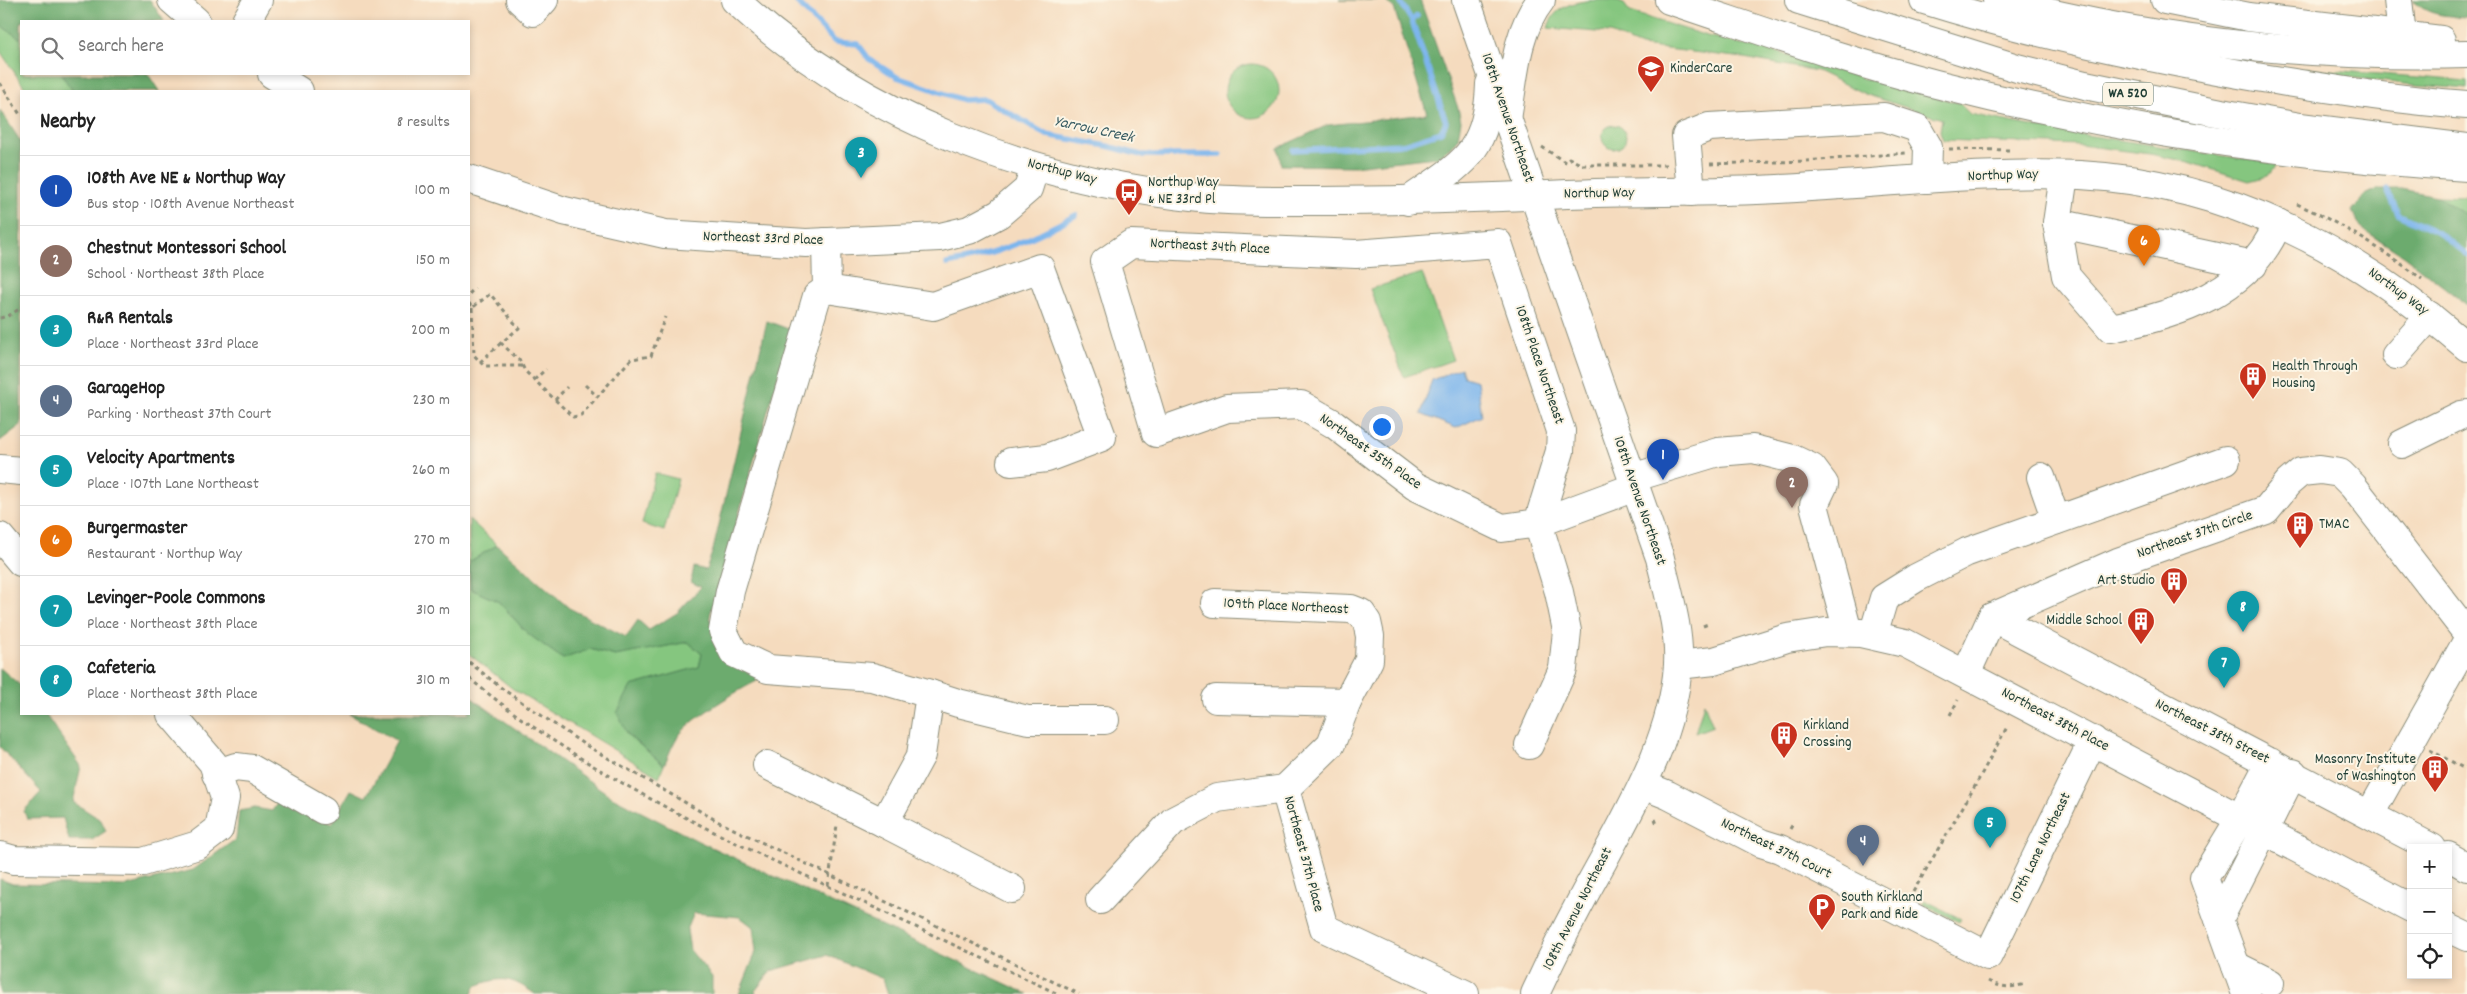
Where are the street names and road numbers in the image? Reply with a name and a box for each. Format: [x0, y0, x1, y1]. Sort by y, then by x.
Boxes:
street label: 108th Avenue Northeast [1475, 50, 1540, 186]
road number: WA 520 [2103, 82, 2153, 106]
street label: Northup Way [1025, 153, 1100, 191]
street label: Northup Way [1967, 164, 2040, 188]
street label: Northup Way [1564, 182, 1635, 206]
street label: Northeast 33rd Place [702, 226, 824, 252]
street label: Northeast 34th Place [1150, 233, 1271, 261]
street label: Northup Way [2363, 262, 2434, 322]
street label: 108th Place Northeast [1508, 303, 1570, 428]
street label: Northeast 35th Place [1314, 408, 1426, 496]
street label: 108th Avenue Northeast [1608, 434, 1670, 568]
street label: Northeast 37th Circle [2134, 505, 2256, 565]
street label: 109th Place Northeast [1223, 593, 1350, 621]
street label: Northeast 38th Place [1997, 682, 2113, 758]
street label: Northeast 38th Street [2151, 694, 2274, 771]
street label: 107th Lane Northeast [2005, 789, 2078, 907]
street label: Northeast 37th Place [1277, 794, 1329, 915]
street label: Northeast 37th Court [1717, 813, 1836, 886]
street label: 108th Avenue Northeast [1537, 843, 1619, 974]

